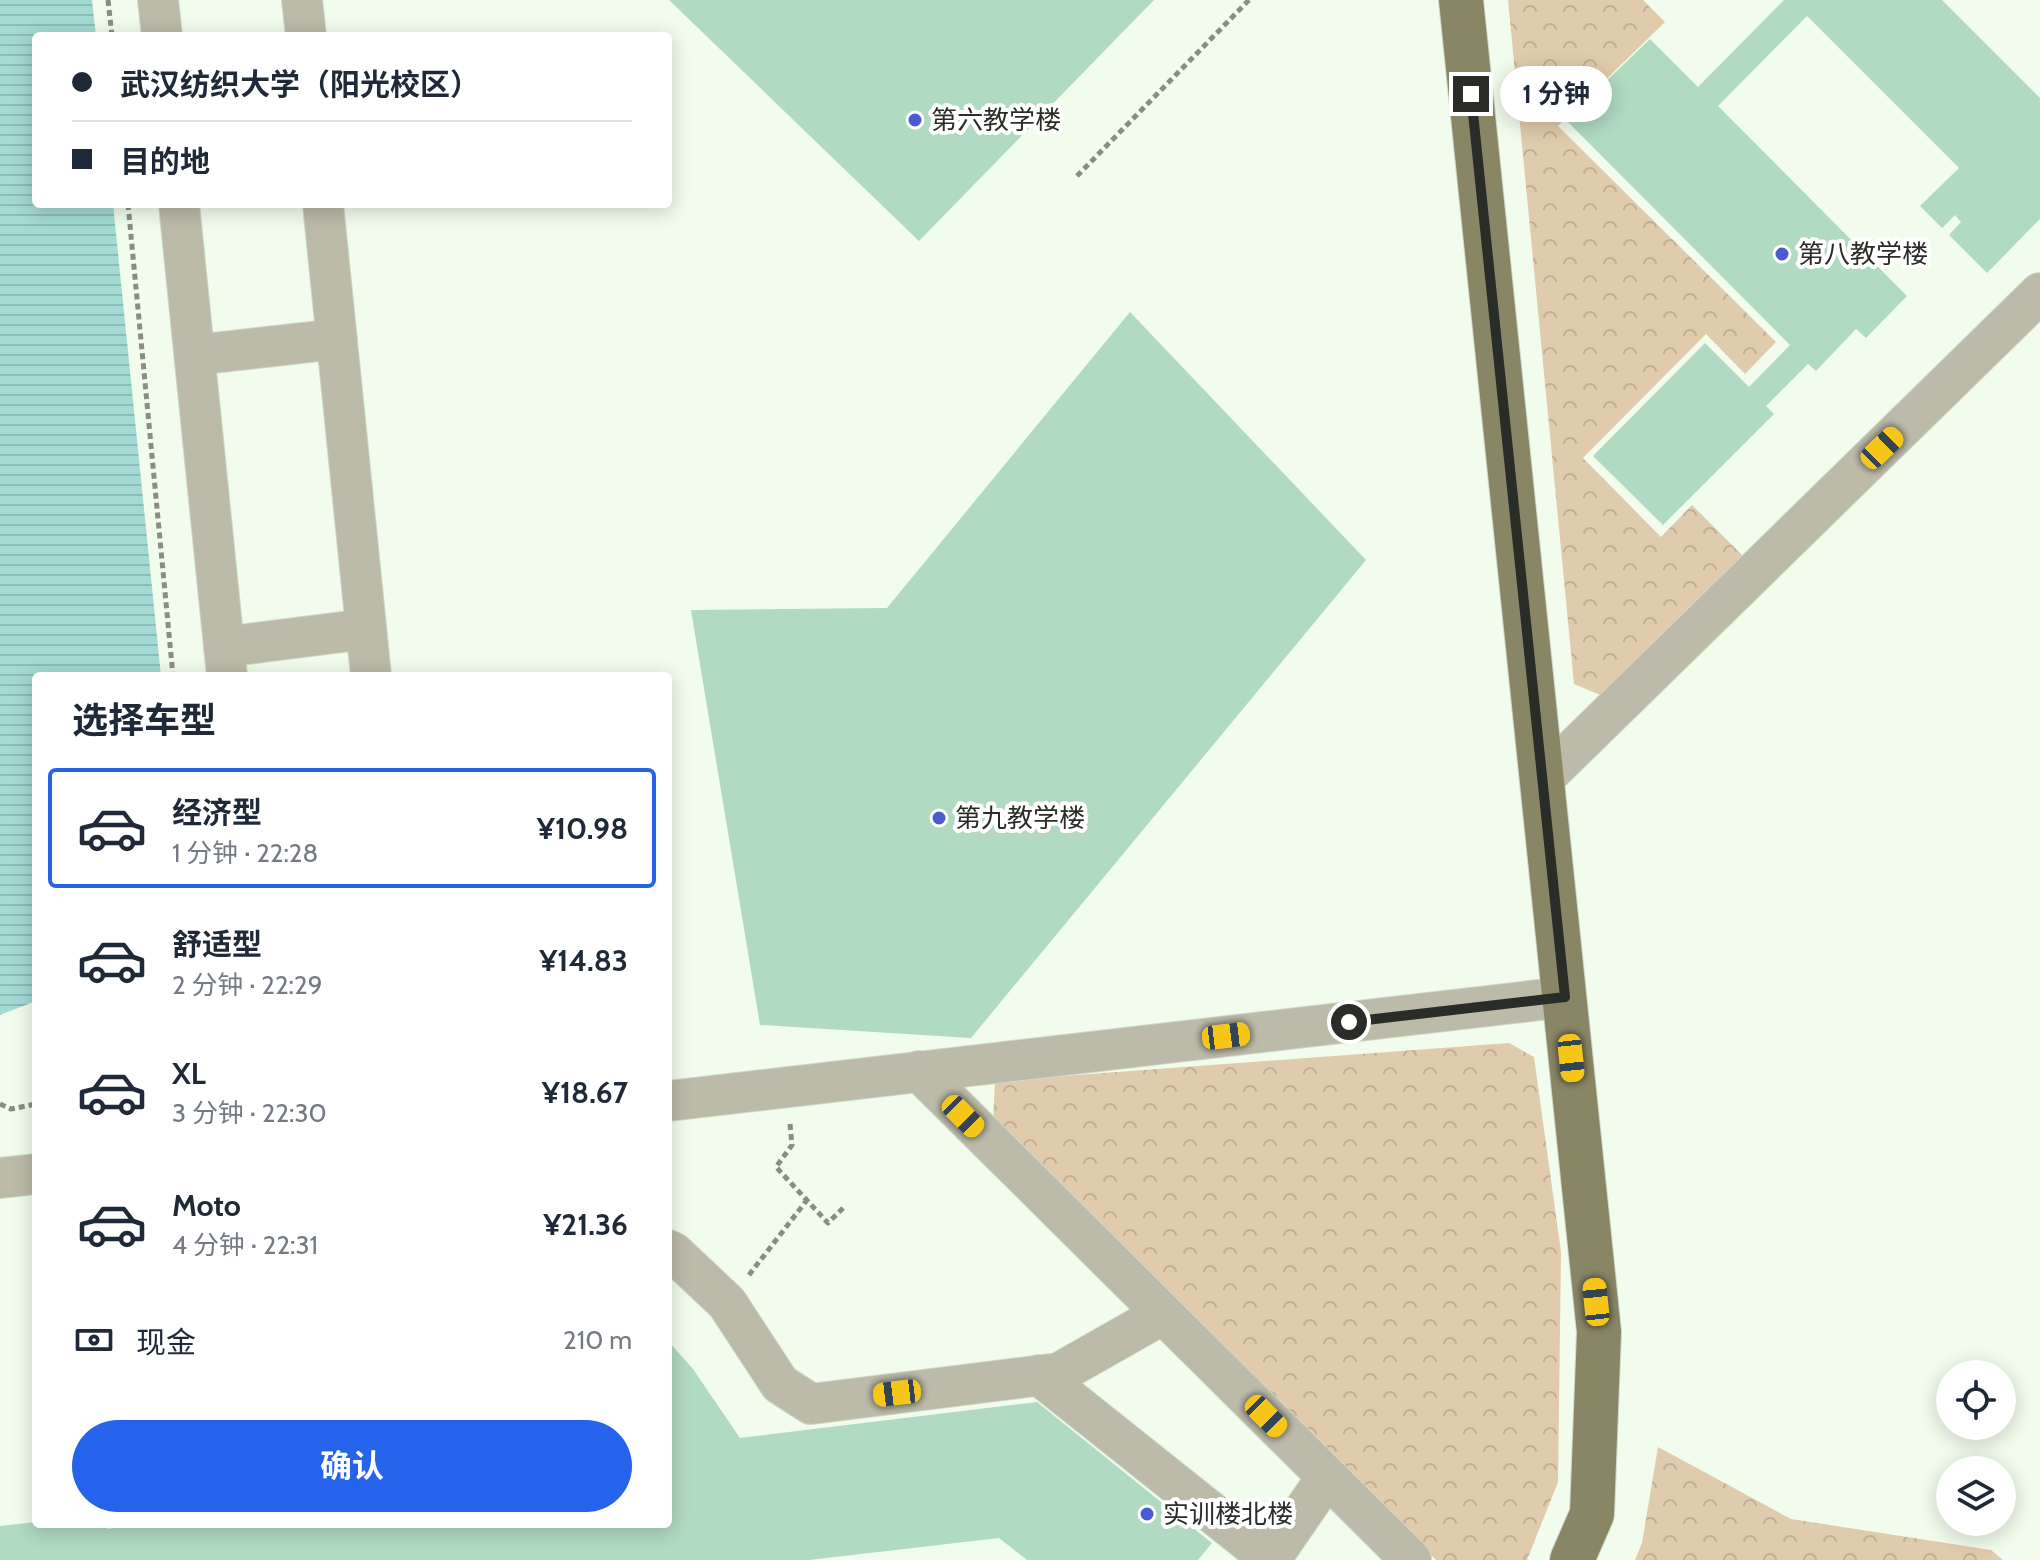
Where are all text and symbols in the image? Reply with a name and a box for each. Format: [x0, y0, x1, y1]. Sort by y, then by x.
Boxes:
text: 武汉纺织大学（阳光校区） [120, 66, 480, 103]
callout: 1 分钟 [1499, 66, 1611, 122]
route end [1453, 76, 1489, 112]
text: 1 分钟 [1522, 78, 1590, 110]
place label: 第六教学楼 [931, 104, 1061, 136]
marker: 第六教学楼 [906, 111, 924, 129]
text: 目的地 [120, 143, 210, 180]
place label: 第八教学楼 [1798, 238, 1928, 270]
marker: 第八教学楼 [1773, 245, 1791, 263]
car [1856, 423, 1908, 473]
text: 选择车型 [72, 698, 216, 742]
icon: car [76, 792, 148, 864]
text: 经济型 [172, 794, 262, 831]
place label: 第九教学楼 [955, 802, 1085, 834]
marker: 第九教学楼 [930, 809, 948, 827]
text: ¥10.98 [537, 810, 628, 847]
text: 1 分钟 · 22:28 [172, 837, 318, 869]
icon: car [76, 924, 148, 996]
text: 舒适型 [172, 926, 262, 963]
text: ¥14.83 [539, 942, 628, 979]
text: 2 分钟 · 22:29 [172, 969, 322, 1001]
route start [1331, 1004, 1367, 1040]
car [1201, 1021, 1251, 1051]
car [1557, 1033, 1585, 1083]
text: XL [172, 1055, 206, 1092]
icon: car [76, 1056, 148, 1128]
text: ¥18.67 [542, 1074, 628, 1111]
car [938, 1091, 988, 1141]
text: 3 分钟 · 22:30 [172, 1097, 327, 1129]
text: Moto [172, 1187, 241, 1224]
icon: car [76, 1188, 148, 1260]
text: ¥21.36 [543, 1206, 628, 1243]
text: 4 分钟 · 22:31 [172, 1229, 318, 1261]
car [1582, 1277, 1610, 1327]
icon: cash [72, 1318, 116, 1362]
text: 现金 [136, 1324, 196, 1361]
text: 210 m [563, 1324, 632, 1356]
map controls [1936, 1360, 2016, 1536]
button: locate [1936, 1360, 2016, 1440]
car [872, 1378, 922, 1408]
car [1241, 1391, 1291, 1441]
button: 确认 [72, 1420, 632, 1512]
button: layers [1936, 1456, 2016, 1536]
place label: 实训楼北楼 [1163, 1498, 1293, 1530]
marker: 实训楼北楼 [1138, 1505, 1156, 1523]

